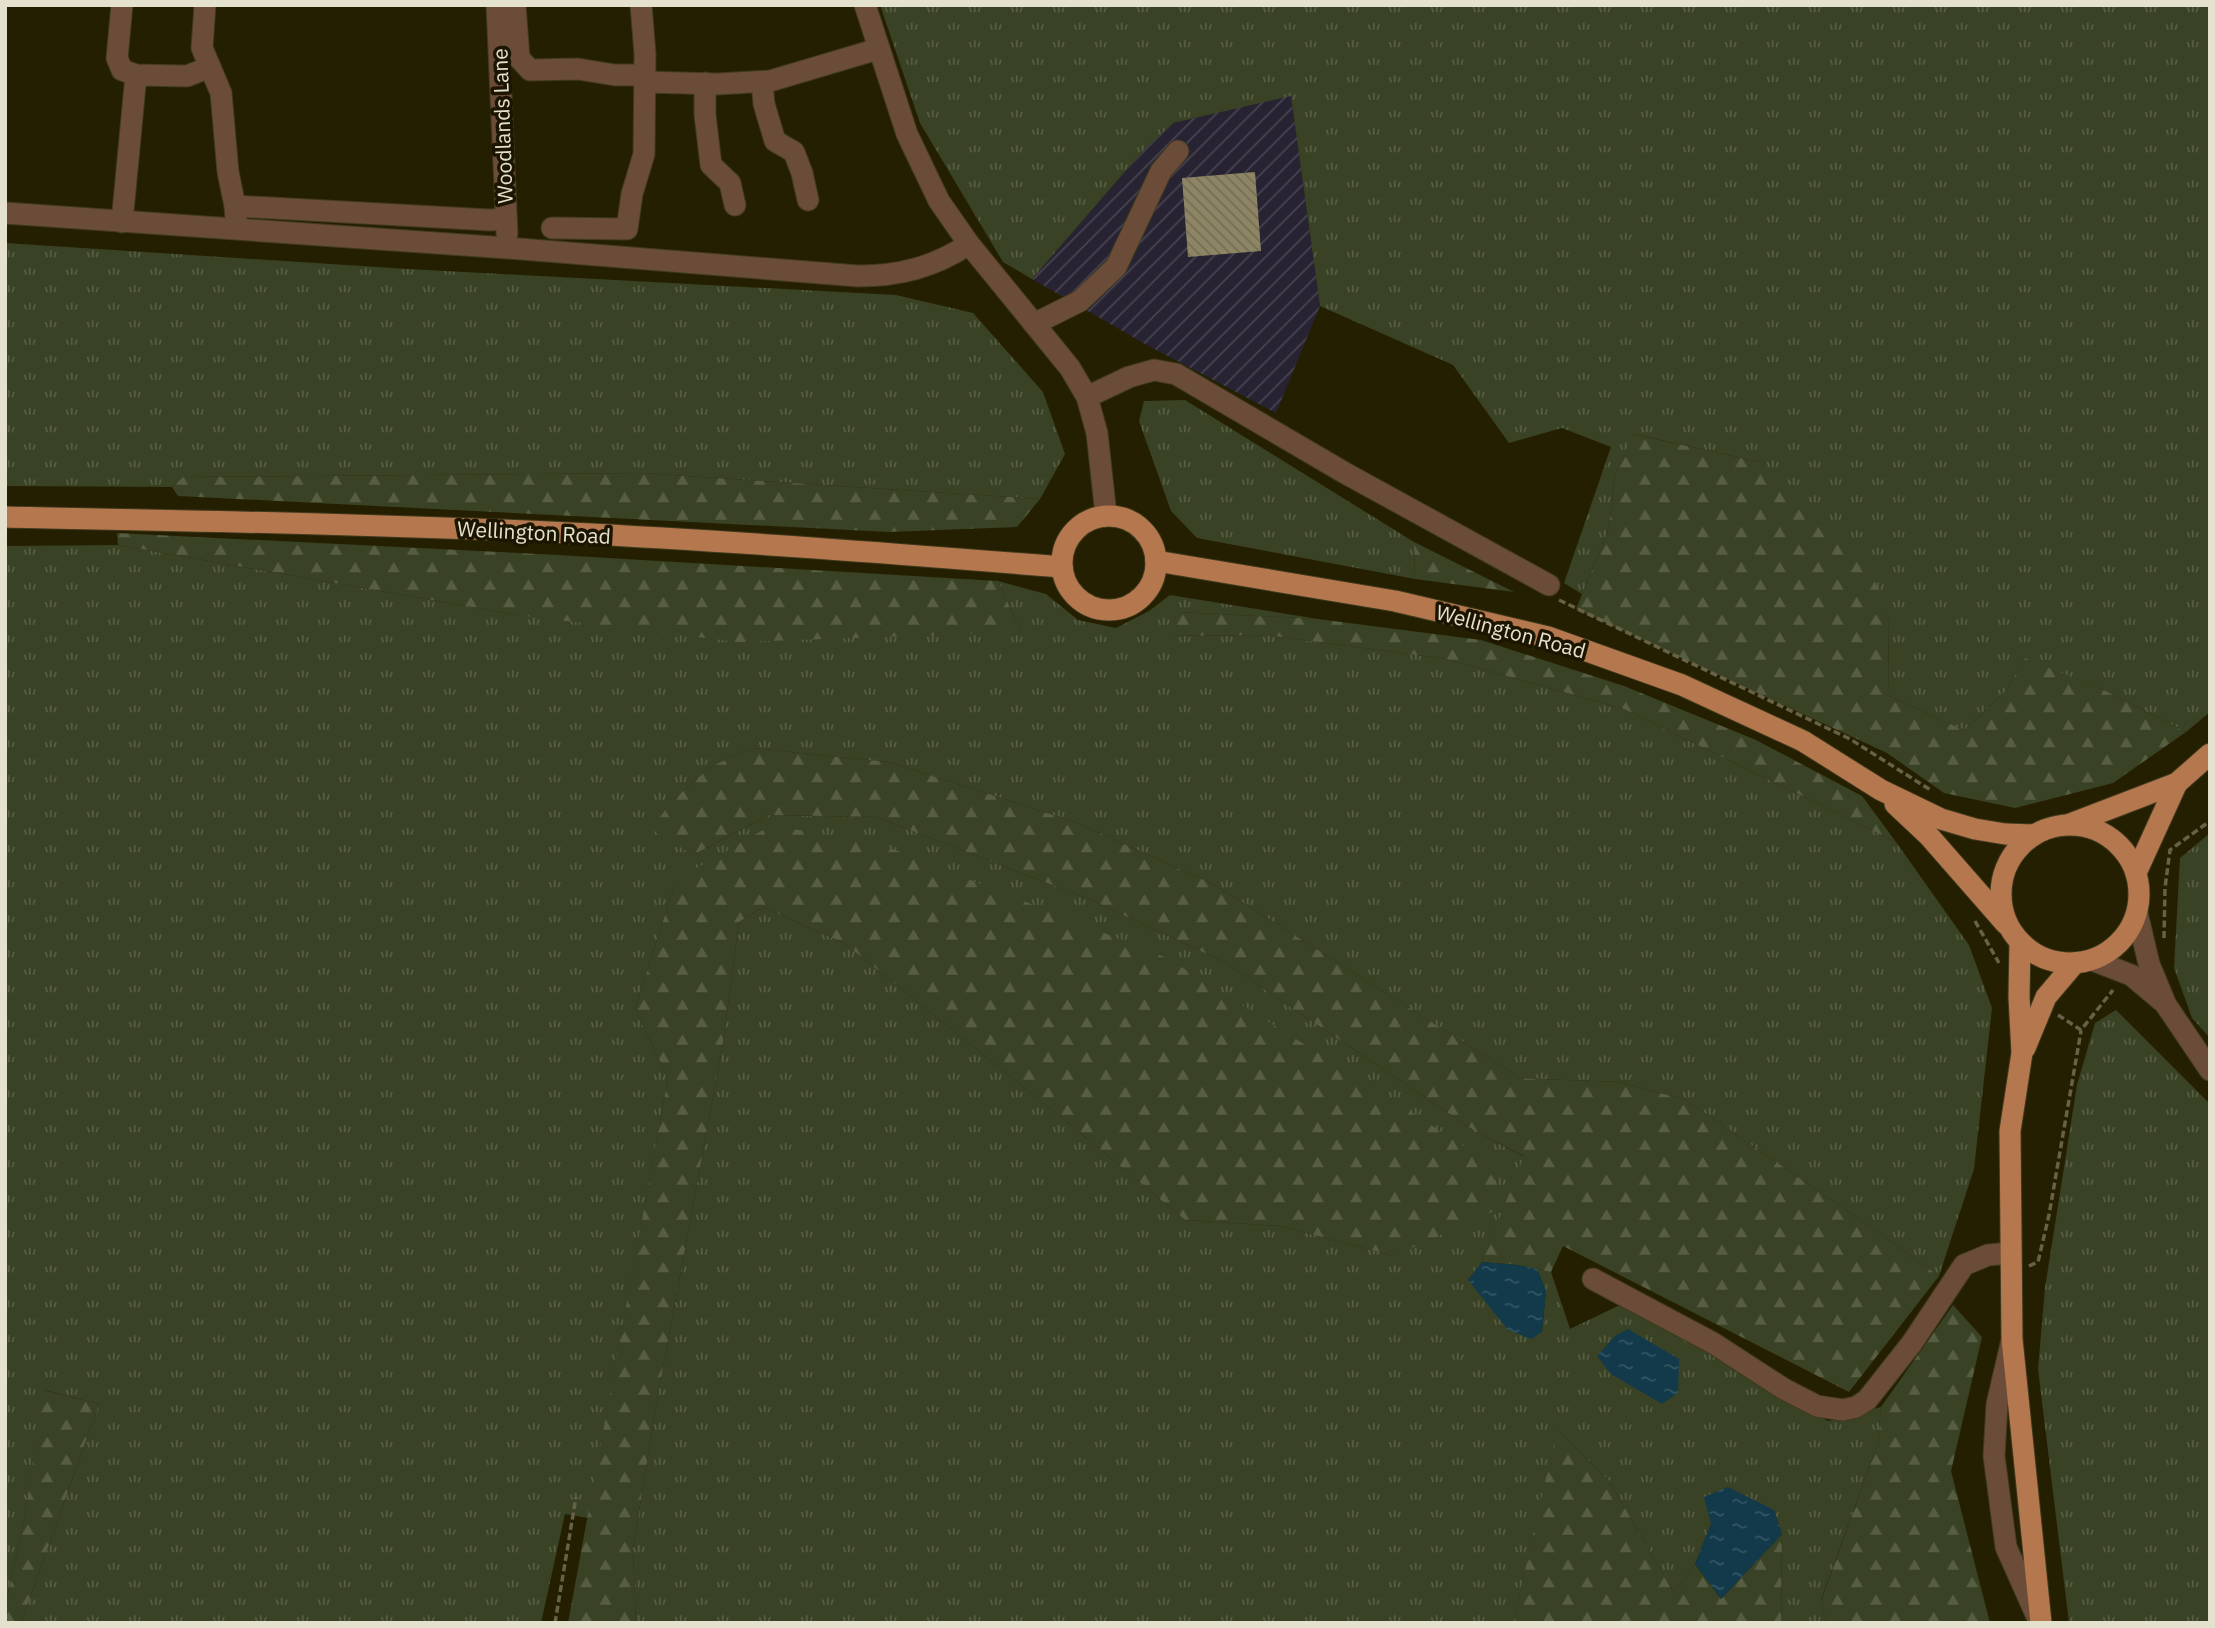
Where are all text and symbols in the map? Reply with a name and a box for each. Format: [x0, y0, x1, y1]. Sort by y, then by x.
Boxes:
street label: Woodlands Lane [485, 48, 519, 204]
street label: Wellington Road [457, 514, 611, 550]
street label: Wellington Road [1433, 598, 1589, 664]

